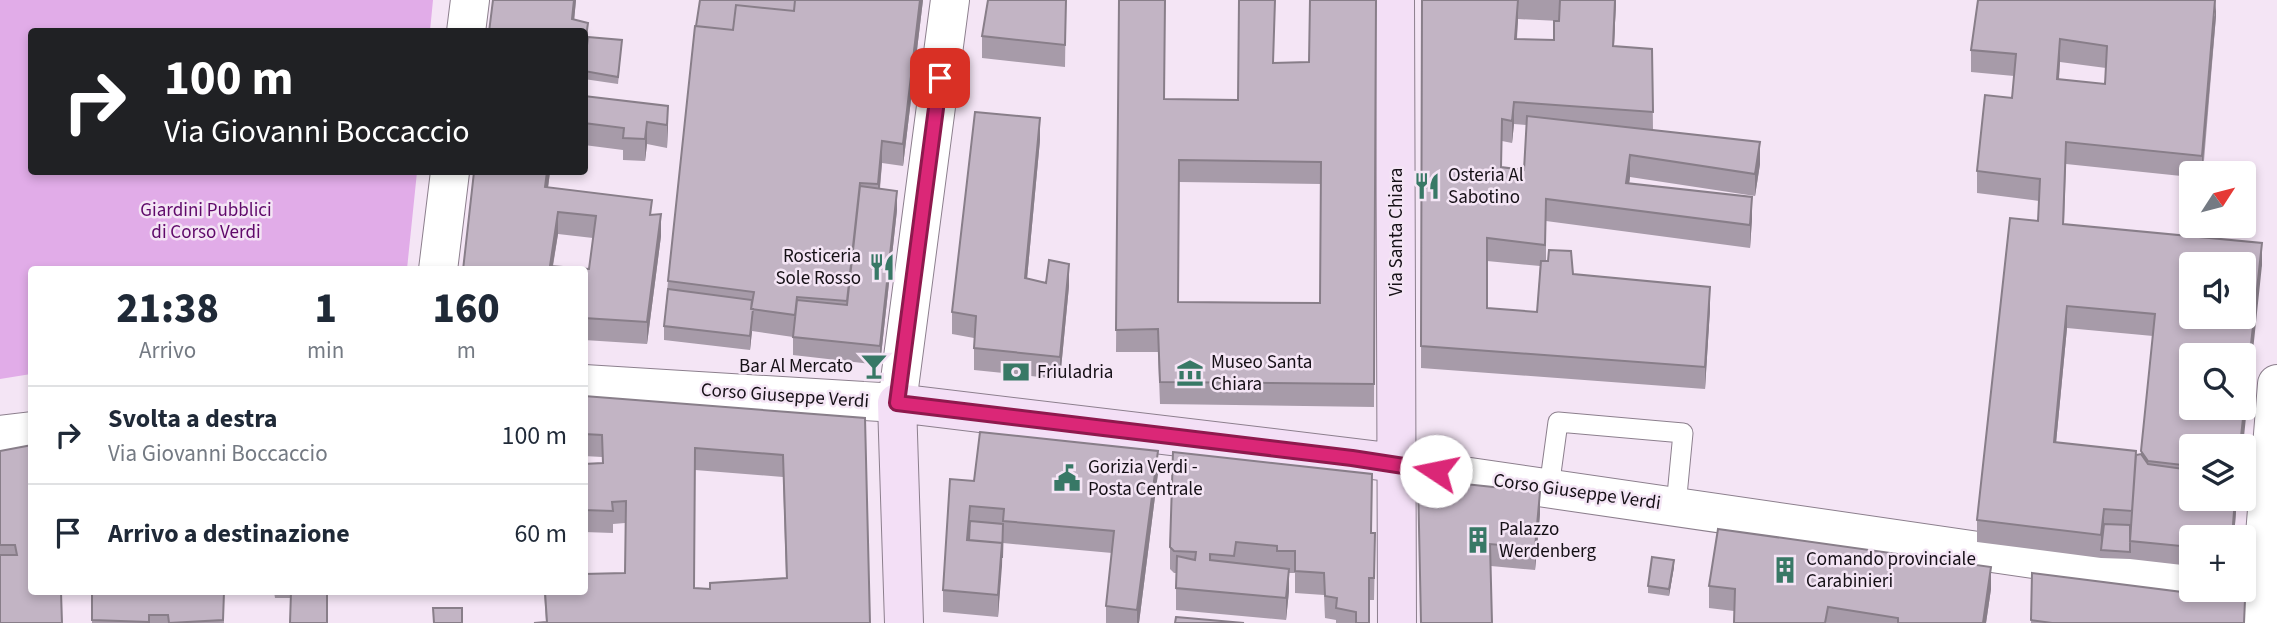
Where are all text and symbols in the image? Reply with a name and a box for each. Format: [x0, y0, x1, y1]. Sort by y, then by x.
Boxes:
text: 100 m [164, 44, 293, 114]
pin [910, 48, 970, 108]
icon: right [49, 56, 140, 147]
icon: arrive [921, 59, 959, 97]
text: Via Giovanni Boccaccio [164, 109, 470, 155]
north arrow [2179, 161, 2256, 238]
map controls [2179, 161, 2256, 602]
place label: Osteria Al Sabotino [1448, 162, 1524, 211]
street label: Via Santa Chiara [1383, 168, 1410, 296]
restaurant icon: Osteria Al Sabotino [1412, 171, 1442, 201]
park label: Giardini Pubblici di Corso Verdi [140, 197, 272, 246]
place label: Rosticeria Sole Rosso [775, 243, 861, 292]
restaurant icon: Rosticeria Sole Rosso [867, 252, 897, 282]
button: sound [2179, 252, 2256, 329]
text: 21:38 [116, 279, 219, 339]
text: 1 [314, 279, 337, 339]
text: 160 [433, 279, 500, 339]
text: Arrivo [139, 334, 196, 367]
text: min [307, 334, 344, 367]
text: m [457, 334, 476, 367]
button: search [2179, 343, 2256, 420]
place label: Museo Santa Chiara [1211, 349, 1312, 398]
bar icon: Bar Al Mercato [859, 351, 889, 381]
place label: Bar Al Mercato [739, 353, 853, 380]
bank icon: Friuladria [1001, 357, 1031, 387]
museum icon: Museo Santa Chiara [1175, 358, 1205, 388]
place label: Friuladria [1037, 359, 1113, 386]
street label: Corso Giuseppe Verdi [700, 377, 870, 415]
text: Svolta a destra [108, 400, 278, 437]
icon: right [49, 416, 87, 454]
text: 100 m [501, 417, 567, 454]
position arrow [1399, 434, 1473, 508]
button: layers [2179, 434, 2256, 511]
text: Via Giovanni Boccaccio [108, 437, 328, 470]
place label: Gorizia Verdi - Posta Centrale [1088, 454, 1203, 503]
public building icon: Gorizia Verdi - Posta Centrale [1052, 463, 1082, 493]
street label: Corso Giuseppe Verdi [1492, 467, 1662, 517]
icon: arrive [49, 514, 87, 552]
text: Arrivo a destinazione [108, 515, 350, 552]
text: 60 m [514, 515, 567, 552]
place label: Palazzo Werdenberg [1499, 516, 1596, 565]
building icon: Palazzo Werdenberg [1463, 525, 1493, 555]
button: + [2179, 525, 2256, 602]
place label: Comando provinciale Carabinieri [1806, 546, 1976, 595]
building icon: Comando provinciale Carabinieri [1770, 555, 1800, 585]

